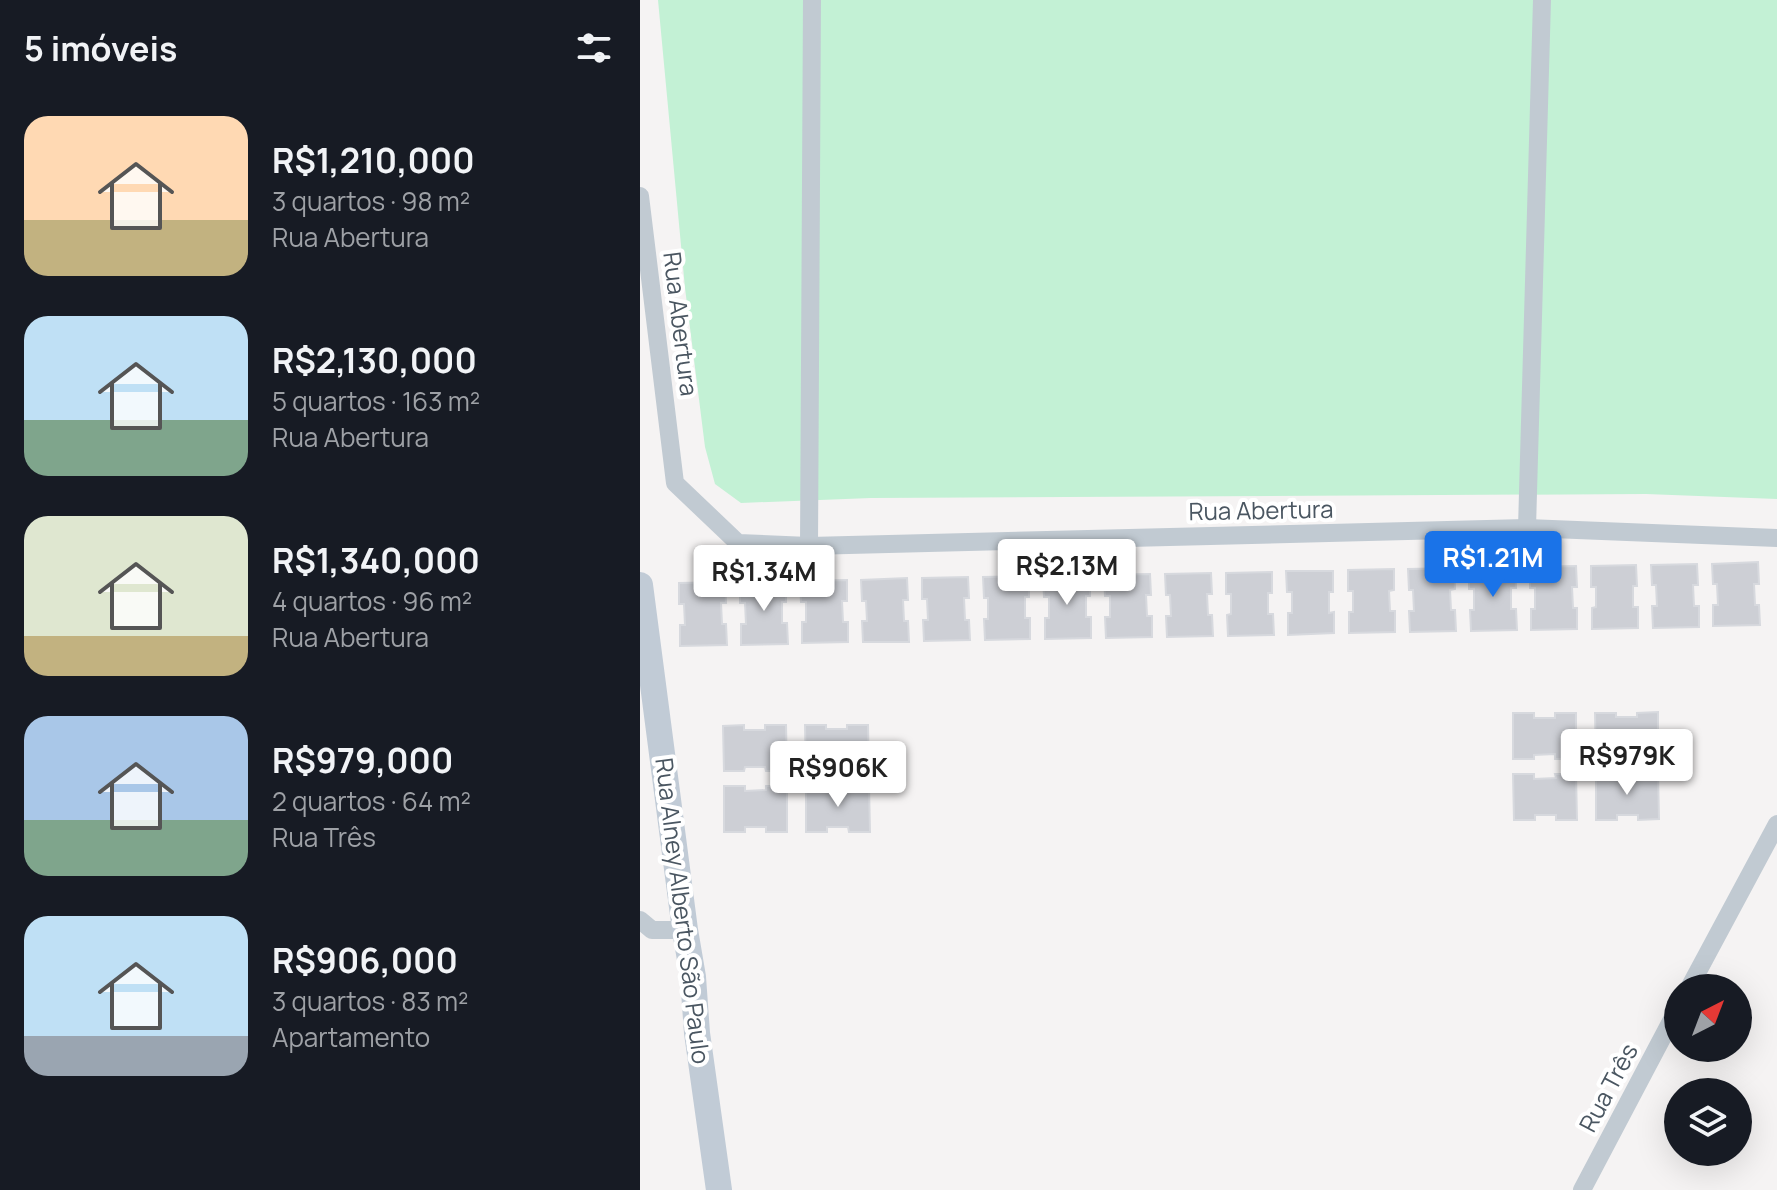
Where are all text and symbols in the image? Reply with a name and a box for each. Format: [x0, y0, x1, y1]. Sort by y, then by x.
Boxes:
text: 5 imóveis [24, 25, 177, 71]
icon: filters [572, 26, 616, 70]
text: R$1,210,000 [272, 137, 475, 183]
icon: home [88, 148, 184, 244]
text: 3 quartos · 98 m² [272, 183, 470, 219]
text: Rua Abertura [272, 219, 429, 255]
street label: Rua Abertura [656, 250, 707, 398]
text: R$2,130,000 [272, 337, 477, 383]
icon: home [88, 348, 184, 444]
text: 5 quartos · 163 m² [272, 383, 480, 419]
text: Rua Abertura [272, 419, 429, 455]
street label: Rua Abertura [1188, 492, 1334, 527]
pin: R$1.21M [1419, 531, 1567, 599]
text: R$1,340,000 [272, 537, 480, 583]
pin: R$2.13M [993, 539, 1141, 607]
text: R$1.21M [1443, 539, 1543, 575]
pin: R$1.34M [690, 545, 838, 613]
text: R$2.13M [1016, 547, 1118, 583]
icon: home [88, 548, 184, 644]
text: R$1.34M [712, 553, 816, 589]
text: 4 quartos · 96 m² [272, 583, 472, 619]
text: Rua Abertura [272, 619, 429, 655]
pin: R$979K [1562, 729, 1692, 797]
text: R$979,000 [272, 737, 453, 783]
text: R$979K [1579, 737, 1675, 773]
pin: R$906K [773, 741, 903, 809]
icon: home [88, 748, 184, 844]
text: R$906K [788, 749, 888, 785]
street label: Rua Alney Alberto São Paulo [648, 756, 719, 1066]
text: 2 quartos · 64 m² [272, 783, 471, 819]
text: Rua Três [272, 819, 376, 855]
text: R$906,000 [272, 937, 458, 983]
icon: home [88, 948, 184, 1044]
north arrow [1664, 974, 1752, 1062]
map controls [1664, 974, 1752, 1166]
text: 3 quartos · 83 m² [272, 983, 468, 1019]
text: Apartamento [272, 1019, 430, 1055]
street label: Rua Três [1571, 1037, 1645, 1137]
button: layers [1664, 1078, 1752, 1166]

